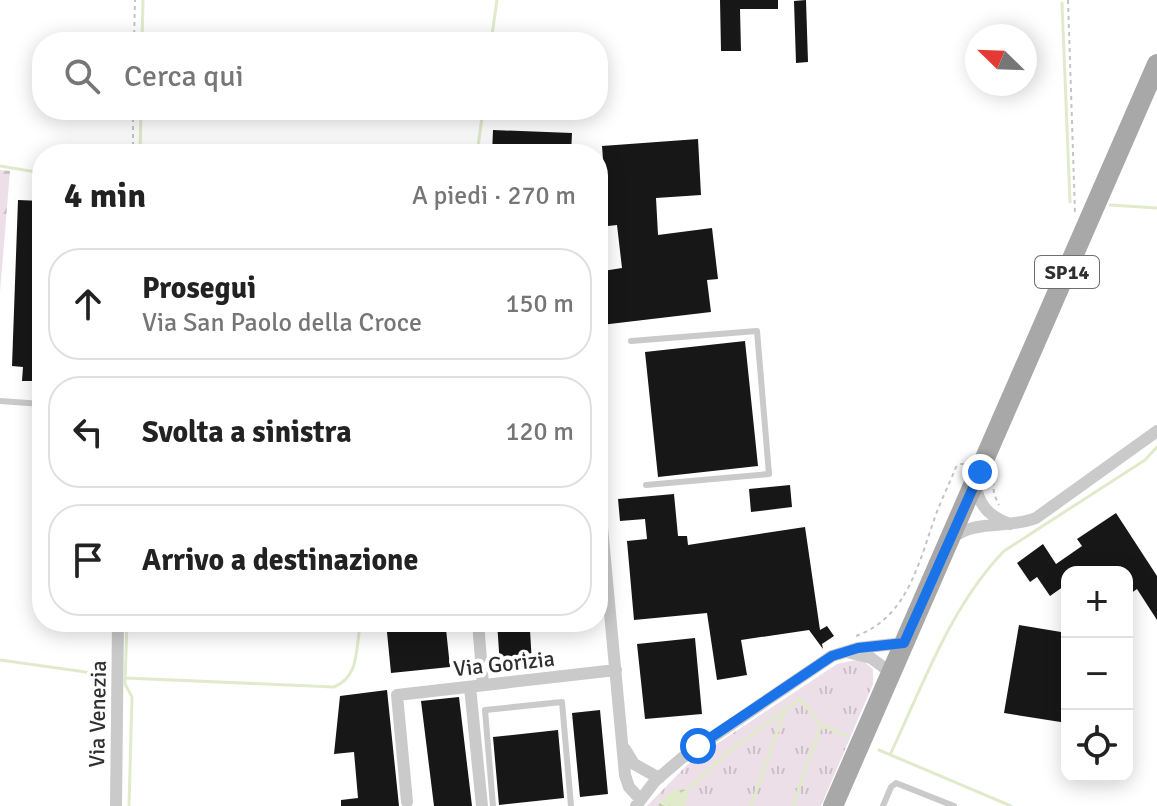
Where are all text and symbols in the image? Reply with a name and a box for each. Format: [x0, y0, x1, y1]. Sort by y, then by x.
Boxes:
north arrow [965, 24, 1037, 96]
search box [32, 32, 608, 120]
icon: search [60, 54, 104, 98]
text: Cerca qui [124, 58, 244, 95]
text: 4 min [64, 175, 146, 217]
text: A piedi · 270 m [412, 180, 576, 212]
road number: SP14 [1035, 256, 1099, 288]
text: Prosegui [142, 270, 256, 307]
icon: ahead [66, 282, 110, 326]
text: 150 m [505, 288, 574, 320]
text: Via San Paolo della Croce [142, 307, 422, 339]
icon: left [66, 410, 110, 454]
text: Svolta a sinistra [142, 414, 352, 451]
text: 120 m [505, 416, 574, 448]
route end [962, 454, 998, 490]
icon: arrive [66, 538, 110, 582]
text: Arrivo a destinazione [142, 542, 418, 579]
map controls [1061, 566, 1133, 782]
button: + [1061, 566, 1133, 638]
button: − [1061, 638, 1133, 710]
street label: Via Gorizia [452, 645, 556, 682]
street label: Via Venezia [83, 660, 112, 768]
button: locate [1061, 710, 1133, 782]
route start [680, 728, 716, 764]

